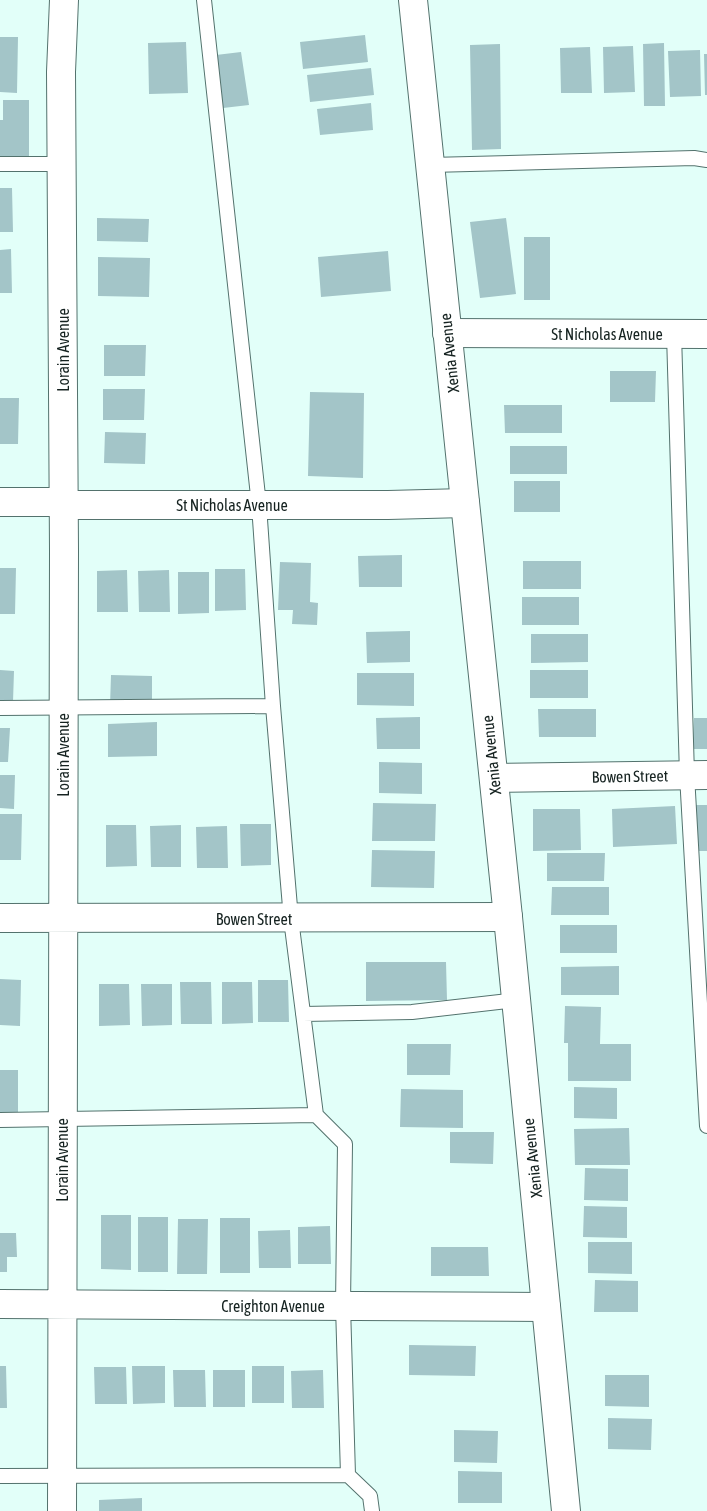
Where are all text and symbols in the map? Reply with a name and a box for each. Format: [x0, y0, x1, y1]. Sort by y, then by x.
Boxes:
street label: Lorain Avenue [54, 308, 72, 392]
street label: Xenia Avenue [436, 312, 462, 394]
street label: St Nicholas Avenue [551, 325, 663, 343]
street label: St Nicholas Avenue [176, 496, 288, 514]
street label: Lorain Avenue [54, 713, 72, 797]
street label: Xenia Avenue [478, 714, 504, 796]
street label: Bowen Street [592, 766, 669, 786]
street label: Bowen Street [216, 910, 293, 928]
street label: Xenia Avenue [519, 1117, 545, 1199]
street label: Lorain Avenue [53, 1118, 71, 1202]
street label: Creighton Avenue [221, 1297, 325, 1316]

